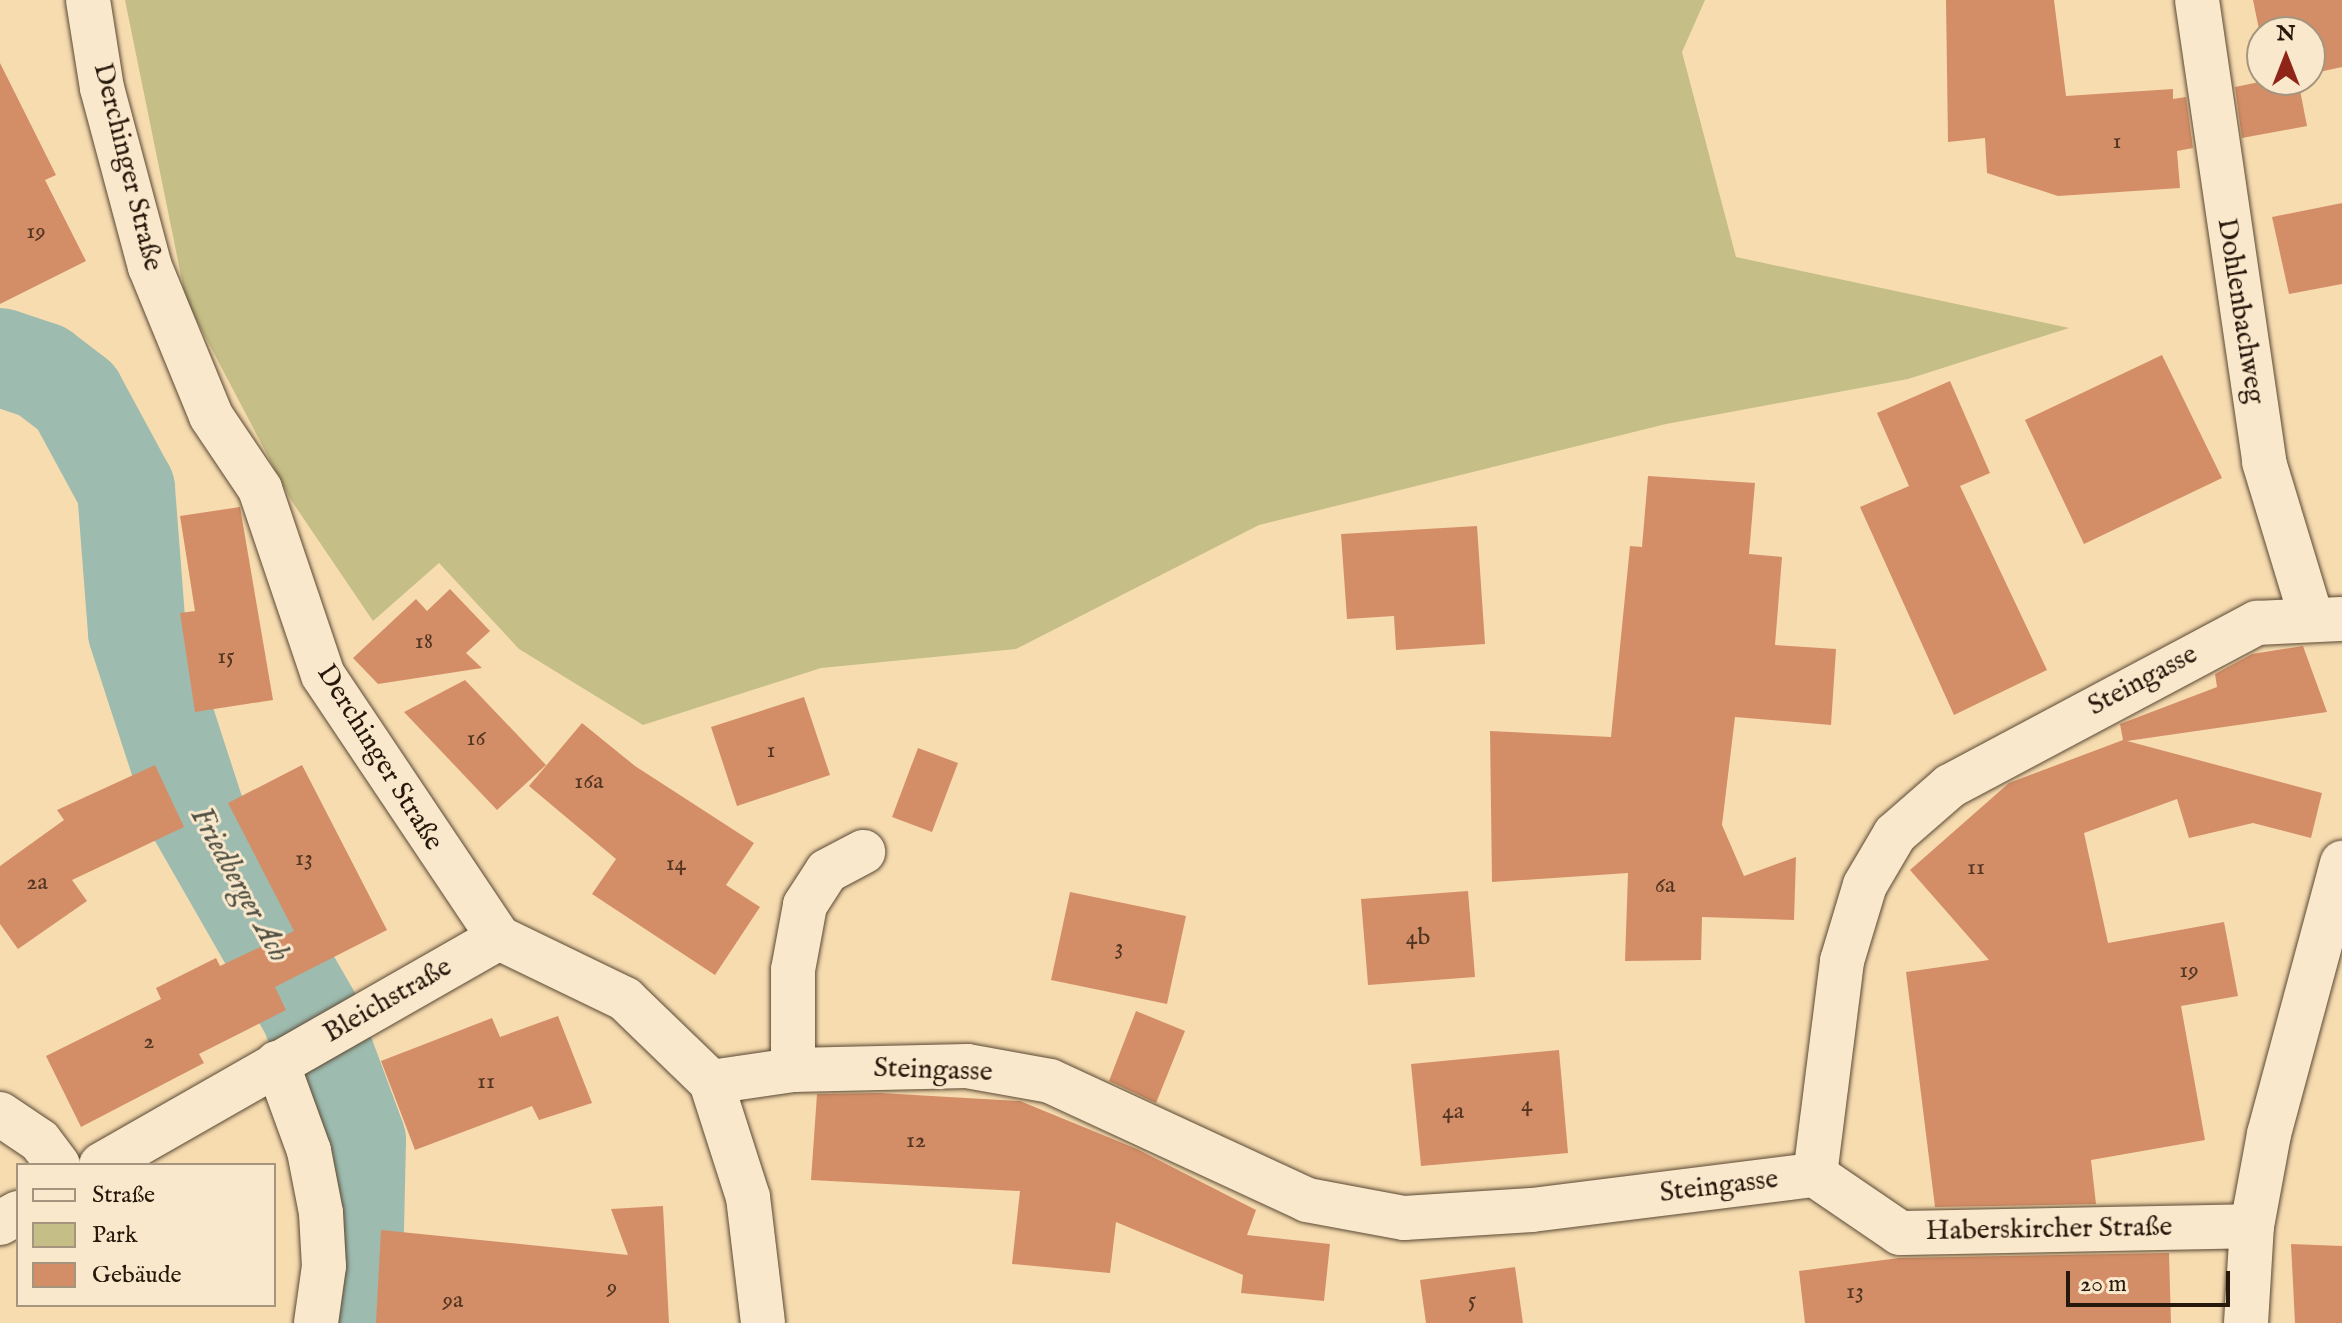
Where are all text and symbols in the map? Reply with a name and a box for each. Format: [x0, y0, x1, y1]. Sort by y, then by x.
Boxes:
north arrow [2246, 16, 2326, 96]
text: N [2276, 20, 2296, 48]
street label: Derchinger Straße [85, 60, 169, 274]
house number: 1 [2113, 128, 2121, 156]
street label: Dohlenbachweg [2209, 216, 2271, 406]
house number: 19 [26, 218, 46, 246]
house number: 18 [415, 628, 433, 656]
street label: Steingasse [2083, 638, 2203, 724]
house number: 15 [217, 643, 235, 671]
street label: Derchinger Straße [308, 659, 450, 857]
house number: 16 [466, 725, 486, 753]
house number: 1 [767, 737, 775, 765]
house number: 16a [574, 768, 604, 796]
water label: Friedberger Ach [182, 801, 296, 969]
house number: 13 [295, 845, 313, 873]
house number: 14 [666, 850, 686, 878]
house number: 11 [1967, 854, 1985, 882]
house number: 2a [26, 869, 48, 897]
house number: 6a [1655, 872, 1675, 900]
house number: 4b [1406, 924, 1430, 952]
house number: 3 [1115, 934, 1123, 962]
street label: Bleichstraße [318, 951, 458, 1051]
house number: 19 [2179, 957, 2199, 985]
house number: 2 [143, 1028, 155, 1056]
street label: Steingasse [873, 1052, 993, 1090]
house number: 11 [477, 1068, 495, 1096]
house number: 4 [1521, 1091, 1533, 1119]
house number: 4a [1442, 1098, 1464, 1126]
house number: 12 [906, 1127, 926, 1155]
legend [16, 1163, 276, 1307]
street label: Steingasse [1658, 1163, 1780, 1211]
text: Straße [92, 1180, 155, 1211]
street label: Haberskircher Straße [1925, 1211, 2173, 1249]
text: Park [92, 1220, 138, 1251]
scale bar [2070, 1255, 2234, 1305]
text: Gebäude [92, 1260, 182, 1291]
text: 20 m [2080, 1269, 2127, 1300]
house number: 9 [607, 1274, 617, 1302]
house number: 13 [1846, 1278, 1864, 1306]
house number: 9a [443, 1287, 463, 1315]
house number: 5 [1468, 1287, 1476, 1315]

